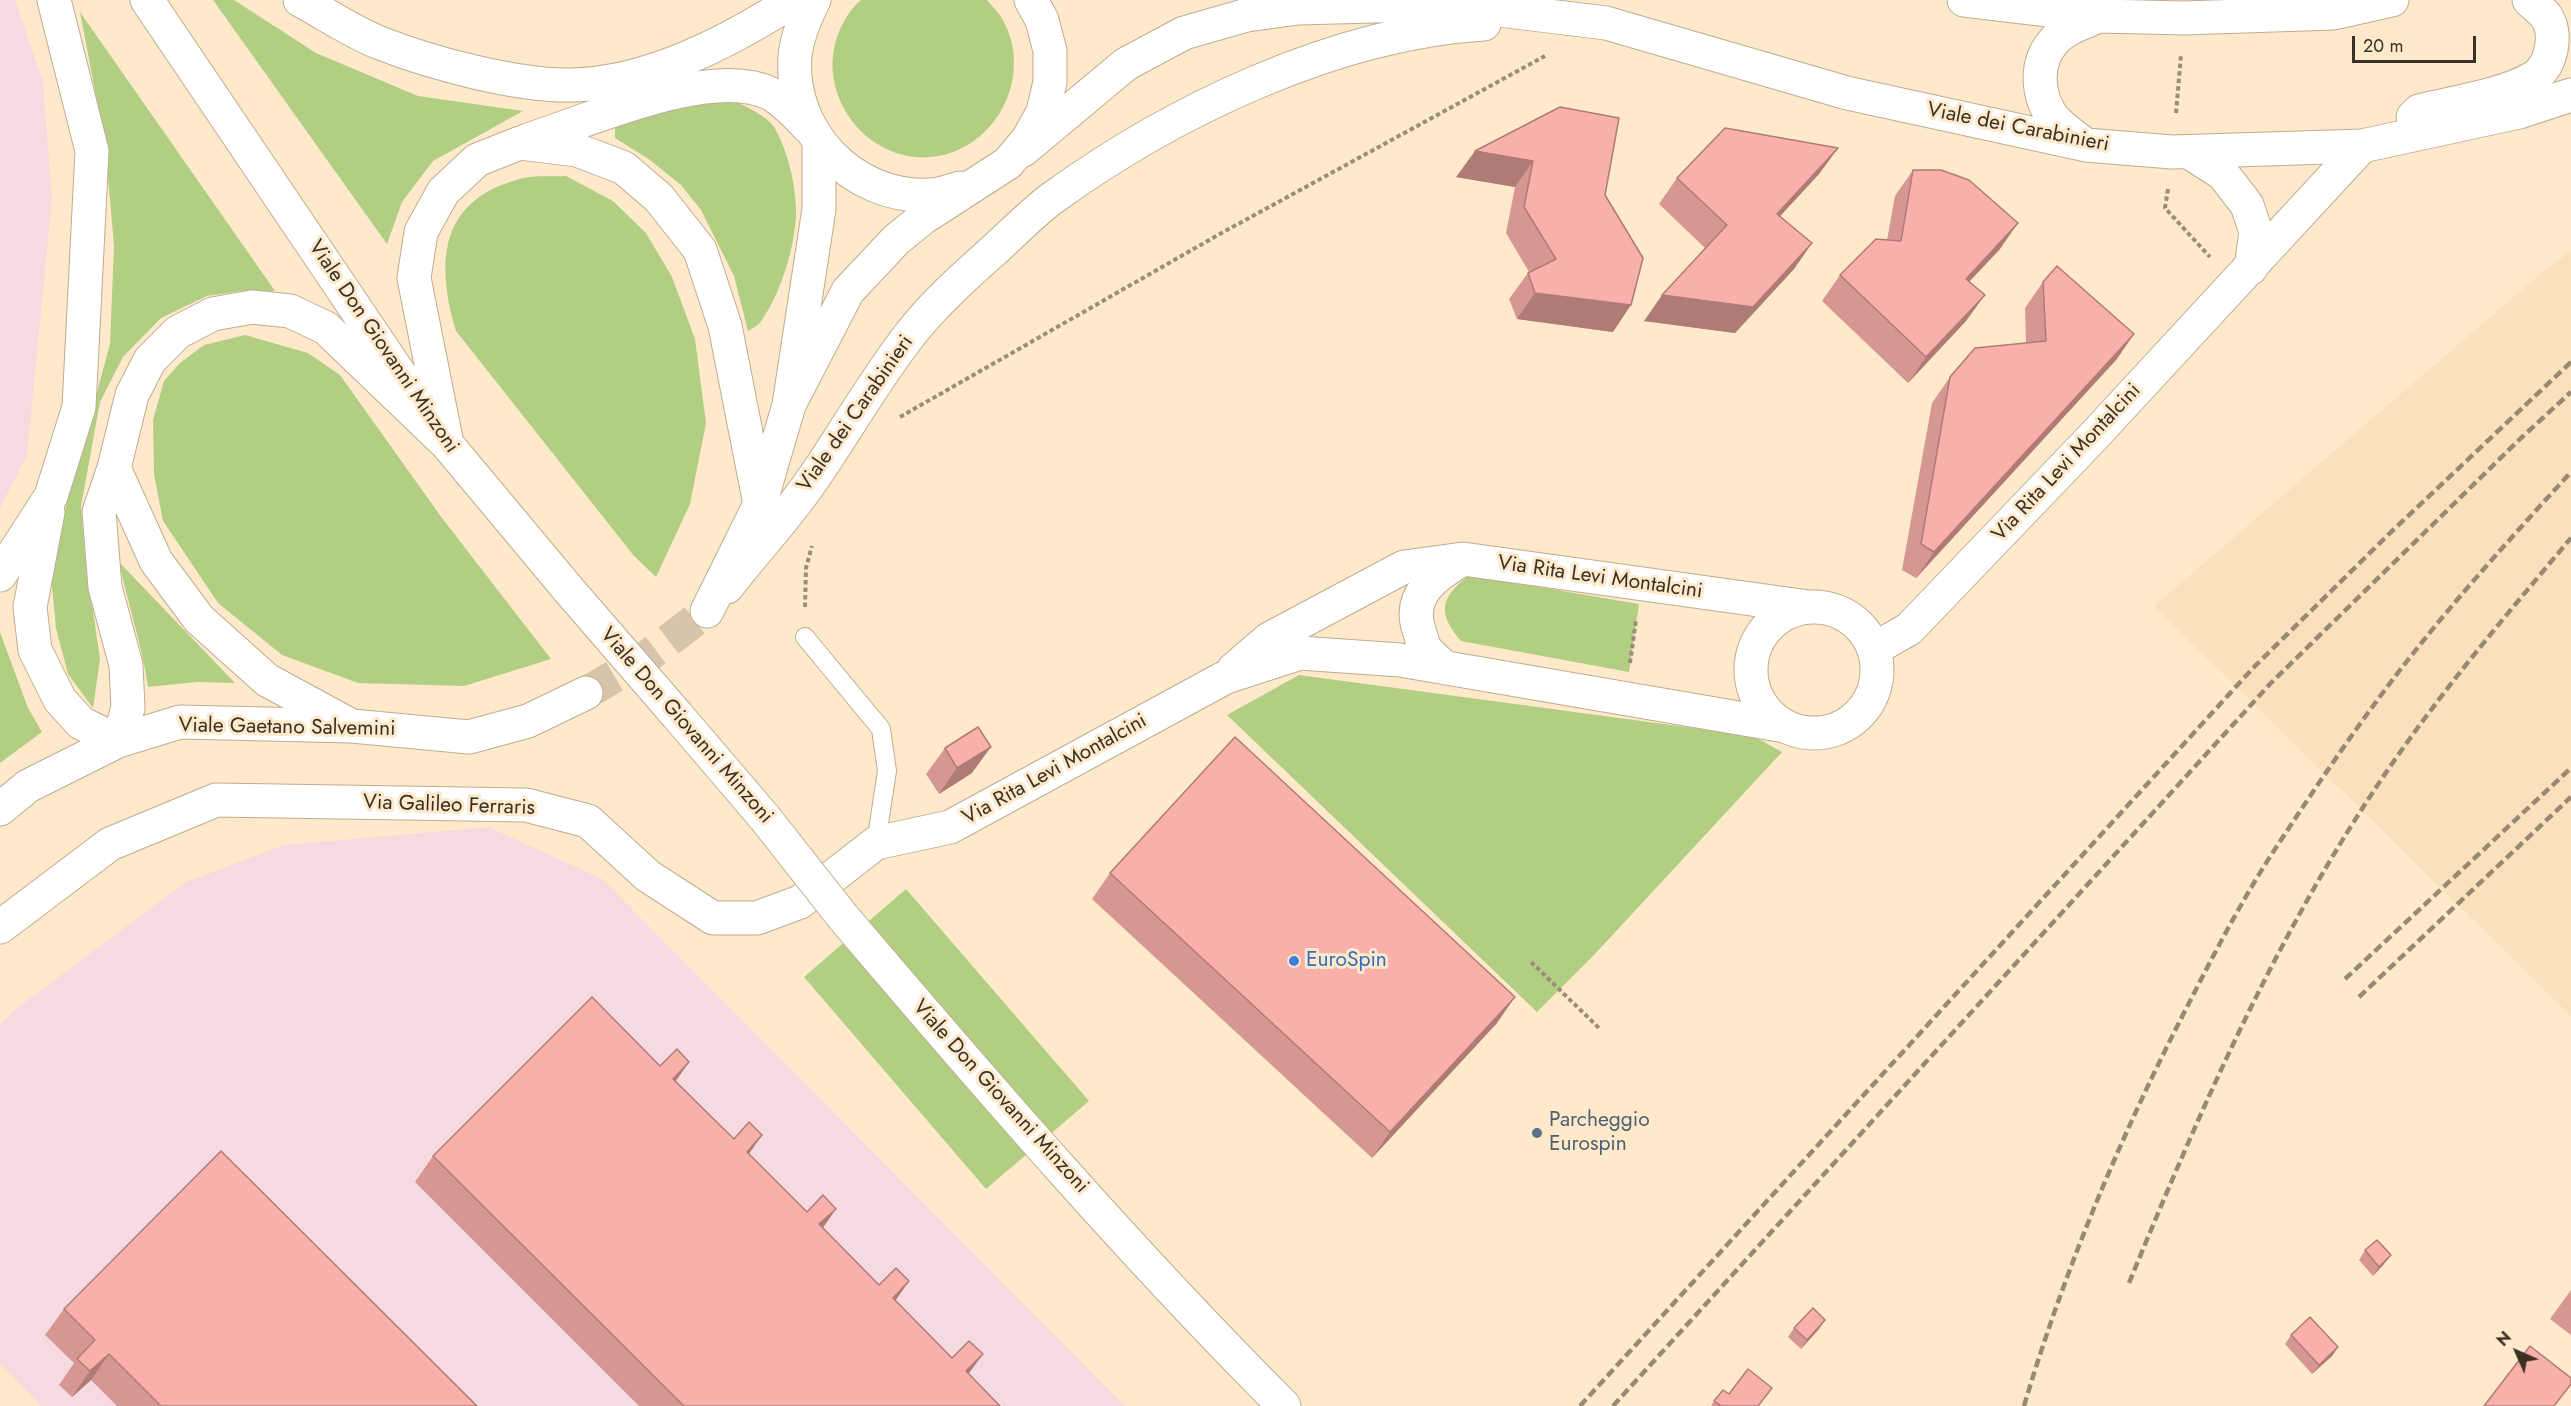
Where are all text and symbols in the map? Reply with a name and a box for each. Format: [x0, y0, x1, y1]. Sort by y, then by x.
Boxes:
scale bar [2355, 24, 2480, 62]
text: 20 m [2363, 33, 2403, 59]
street label: Viale dei Carabinieri [1925, 98, 2111, 158]
street label: Viale Don Giovanni Minzoni [302, 236, 464, 458]
street label: Viale dei Carabinieri [793, 331, 919, 497]
street label: Via Rita Levi Montalcini [1987, 379, 2147, 547]
street label: Via Rita Levi Montalcini [1496, 551, 1704, 605]
street label: Viale Don Giovanni Minzoni [594, 623, 778, 829]
street label: Via Rita Levi Montalcini [958, 709, 1152, 831]
street label: Viale Gaetano Salvemini [178, 714, 396, 742]
street label: Via Galileo Ferraris [363, 790, 535, 822]
place label: EuroSpin [1306, 948, 1387, 974]
marker: EuroSpin [1287, 954, 1301, 968]
street label: Viale Don Giovanni Minzoni [907, 995, 1093, 1199]
place label: Parcheggio Eurospin [1549, 1108, 1650, 1158]
marker: Parcheggio Eurospin [1530, 1126, 1544, 1140]
north arrow [2487, 1322, 2547, 1382]
text: N [2491, 1326, 2517, 1352]

